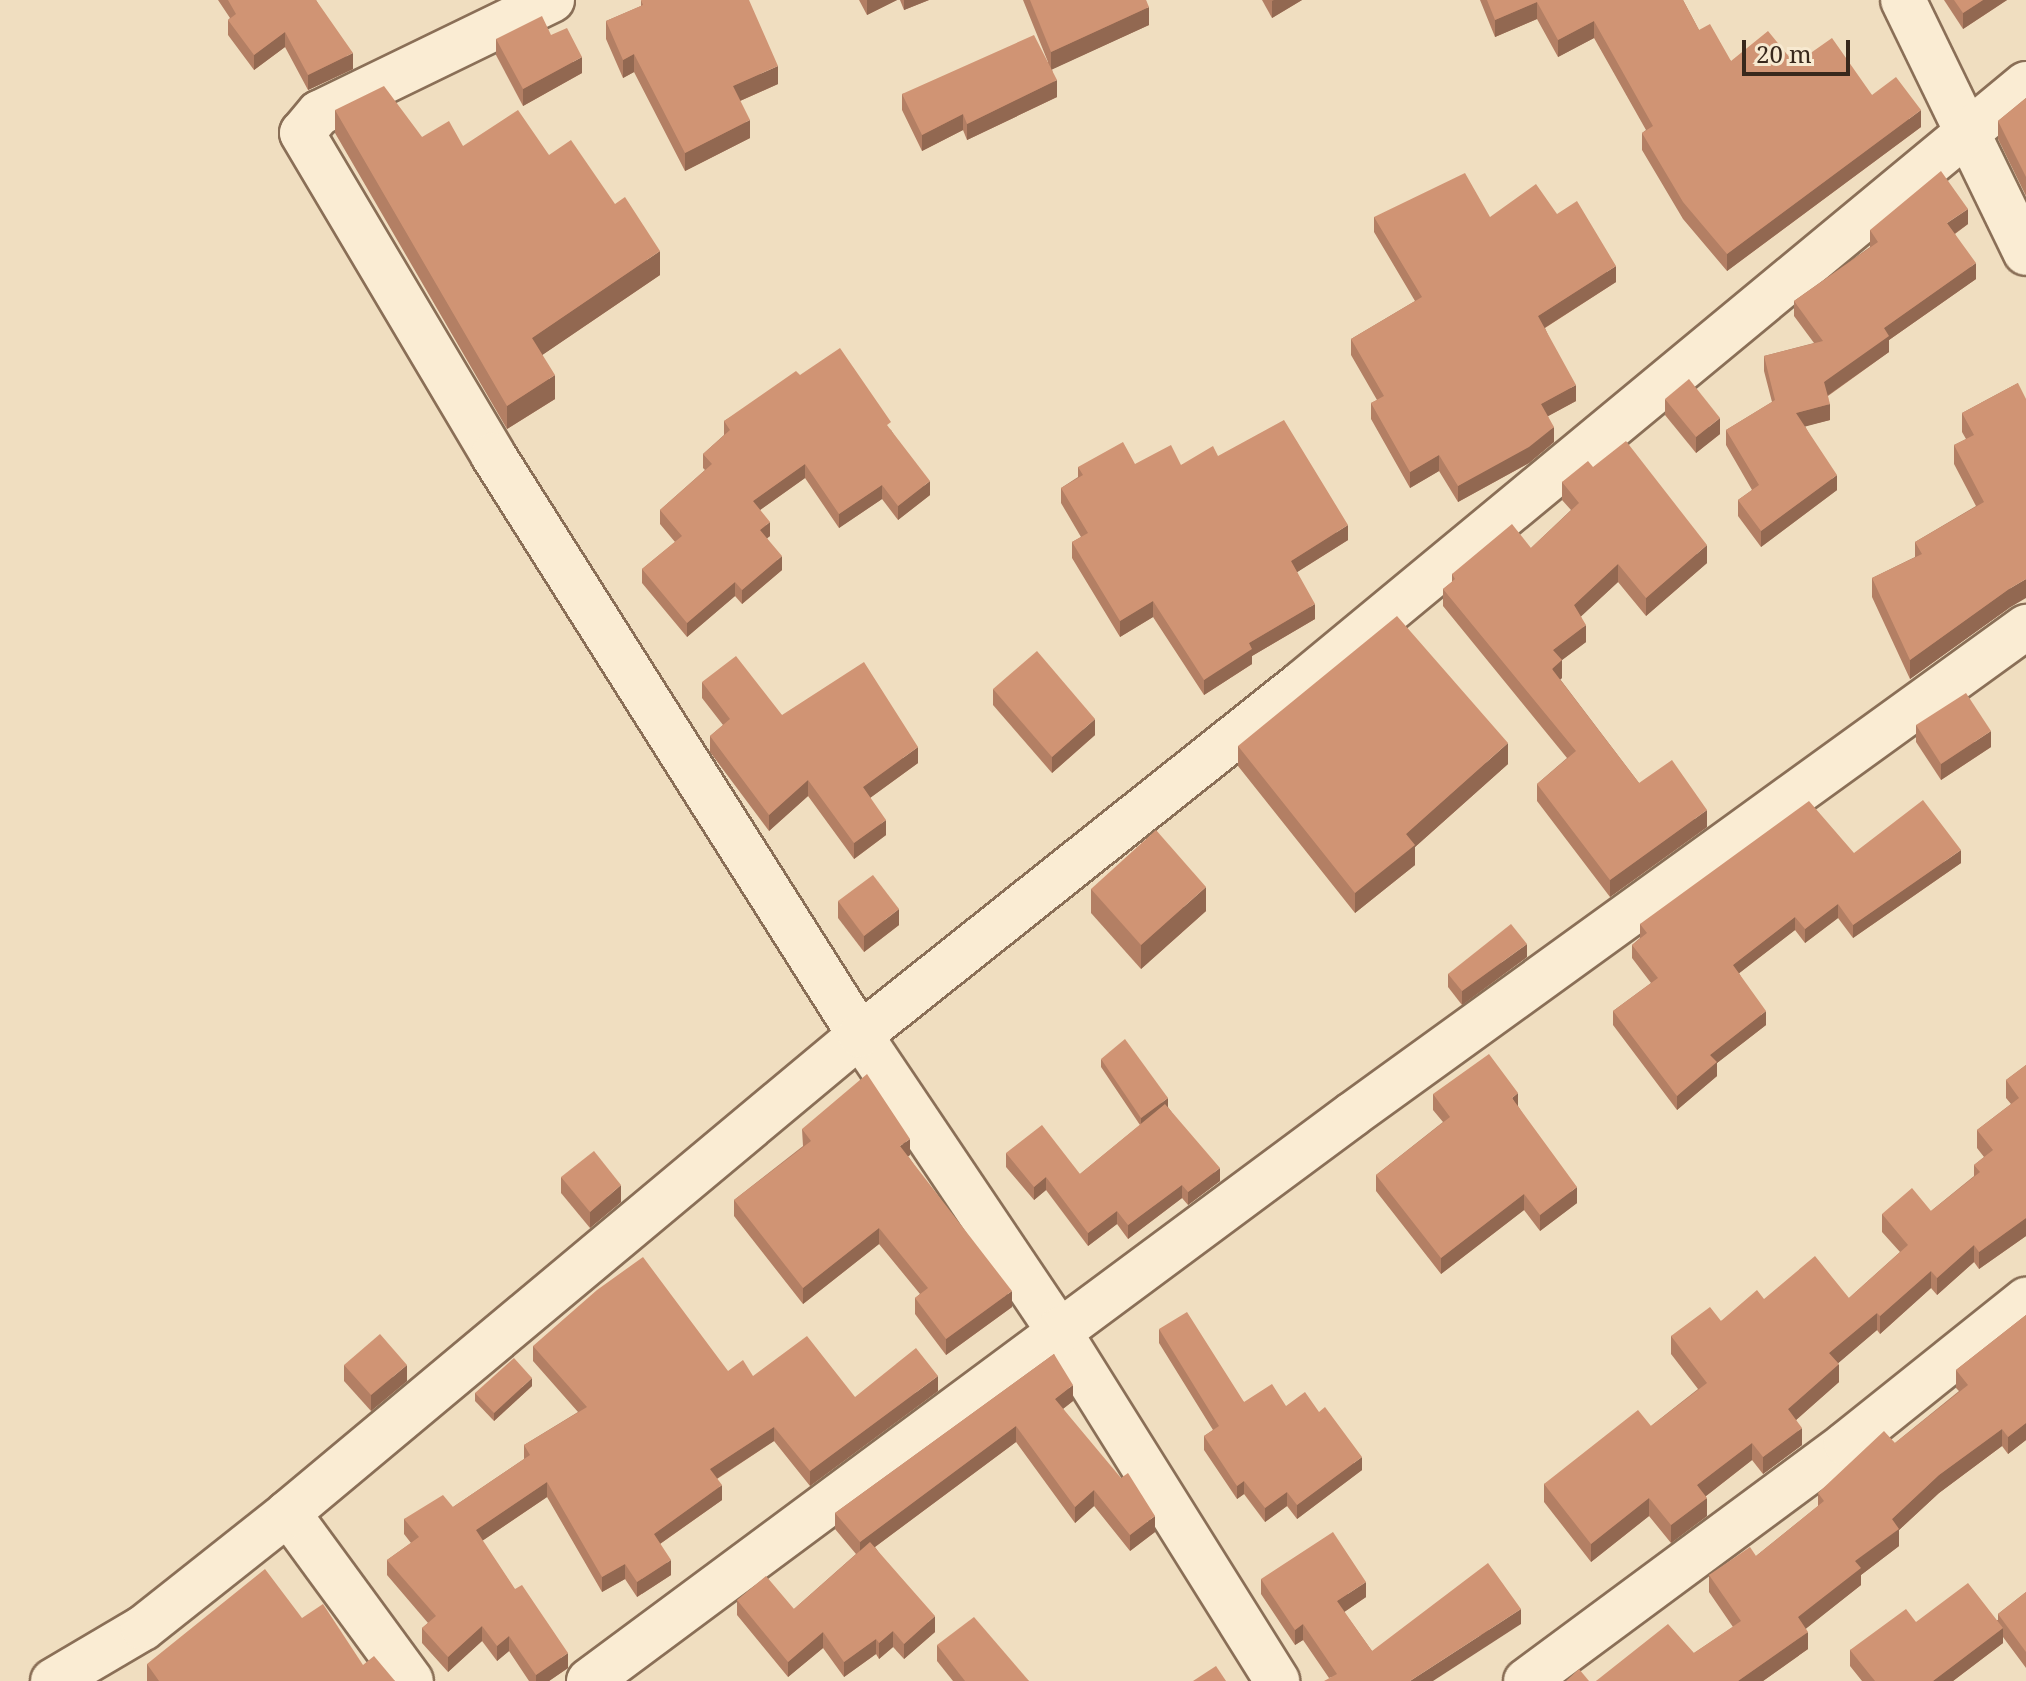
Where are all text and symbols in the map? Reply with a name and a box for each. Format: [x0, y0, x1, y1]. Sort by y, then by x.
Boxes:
scale bar [1746, 24, 1854, 74]
text: 20 m [1756, 37, 1812, 70]

